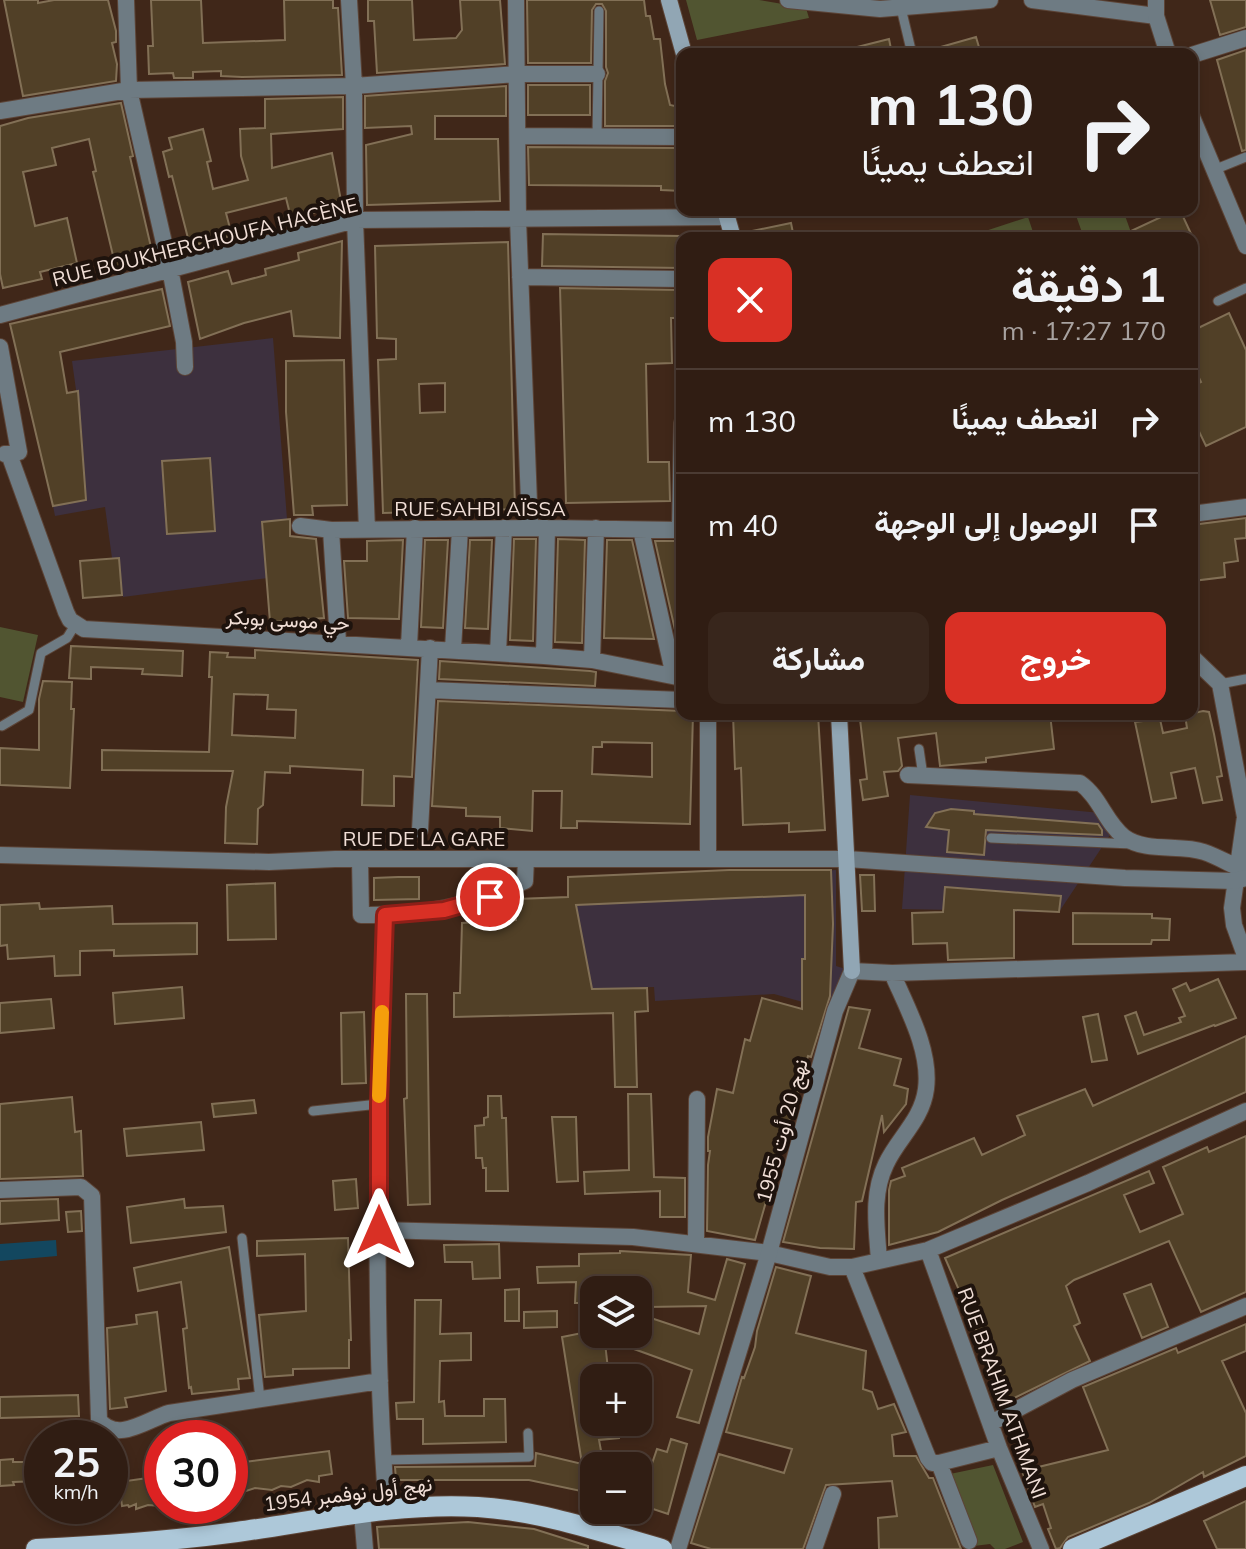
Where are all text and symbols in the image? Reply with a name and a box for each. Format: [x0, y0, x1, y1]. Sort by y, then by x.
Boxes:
text: 130 m [867, 69, 1034, 139]
icon: right [1062, 80, 1166, 184]
text: انعطف يمينًا [861, 139, 1034, 184]
street label: RUE BOUKHERCHOUFA HACÈNE [50, 191, 360, 292]
text: 1 دقيقة [1011, 254, 1166, 314]
button: close [708, 258, 792, 342]
text: 170 m · 17:27 [1002, 314, 1166, 347]
text: انعطف يمينًا [952, 399, 1098, 437]
icon: right [1122, 399, 1166, 443]
text: 130 m [708, 402, 796, 440]
street label: RUE SAHBI AÏSSA [394, 496, 566, 521]
text: الوصول إلى الوجهة [874, 503, 1098, 541]
icon: arrive [1122, 503, 1166, 547]
text: 40 m [708, 506, 778, 544]
street label: حي موسى بوبكر [224, 604, 350, 640]
button: مشاركة [708, 612, 929, 704]
button: خروج [945, 612, 1166, 704]
street label: RUE DE LA GARE [343, 826, 505, 851]
pin [456, 863, 524, 931]
icon: arrive [468, 875, 512, 919]
street label: نهج 20 أوت 1955 [750, 1056, 815, 1206]
position arrow [337, 1188, 421, 1272]
map controls [580, 1276, 652, 1524]
button: layers [580, 1276, 652, 1348]
street label: RUE BRAHIM ATHMANI [953, 1284, 1052, 1502]
button: + [580, 1364, 652, 1436]
speed limit sign: 30 [144, 1420, 248, 1524]
text: 25 [52, 1437, 100, 1487]
button: − [580, 1452, 652, 1524]
street label: نهج أول نوفمبر 1954 [262, 1471, 434, 1518]
text: km/h [53, 1479, 99, 1504]

